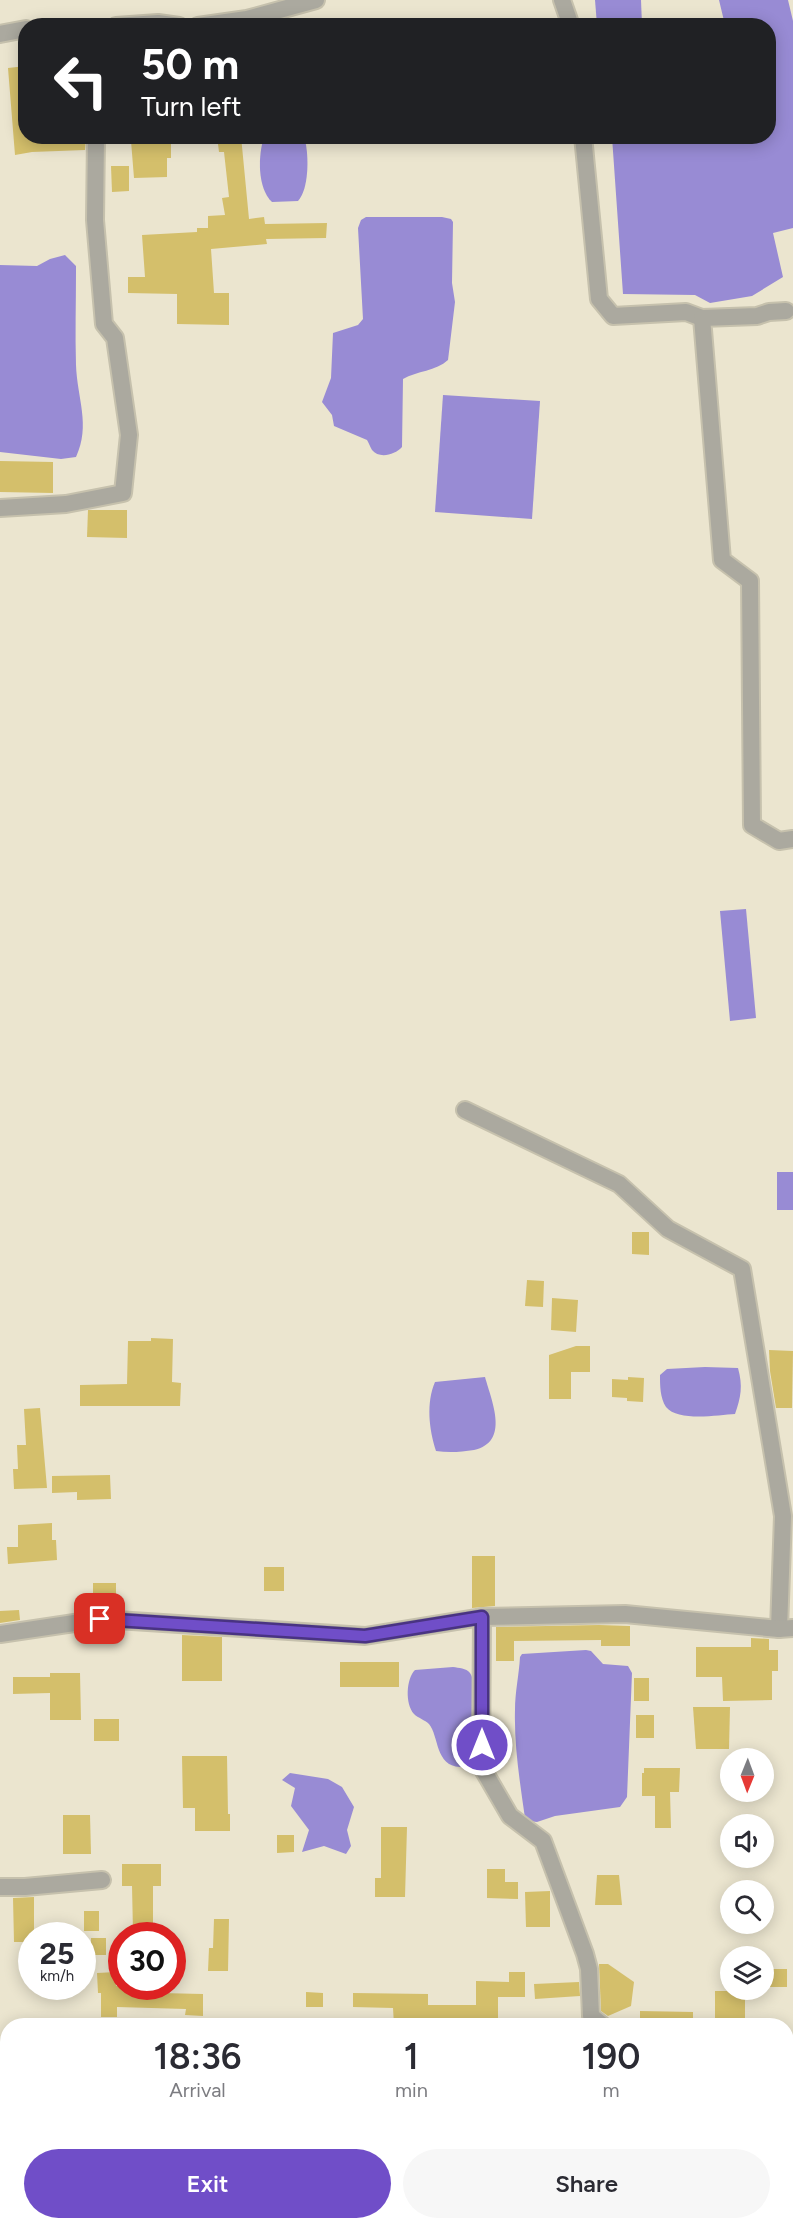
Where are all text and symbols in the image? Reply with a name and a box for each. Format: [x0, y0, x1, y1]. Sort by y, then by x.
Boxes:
text: 50 m [141, 39, 239, 90]
icon: left [42, 42, 120, 120]
text: Turn left [141, 90, 241, 123]
pin [74, 1593, 125, 1644]
icon: arrive [83, 1602, 116, 1635]
position arrow [450, 1713, 514, 1777]
north arrow [720, 1748, 774, 1802]
map controls [720, 1748, 774, 2000]
button: sound [720, 1814, 774, 1868]
button: search [720, 1880, 774, 1934]
speed limit sign: 30 [108, 1922, 186, 2000]
text: 25 [40, 1935, 74, 1972]
button: layers [720, 1946, 774, 2000]
text: km/h [40, 1967, 74, 1985]
text: 18:36 [154, 2035, 241, 2078]
text: 1 [404, 2035, 419, 2078]
text: 190 [581, 2035, 640, 2078]
text: Arrival [169, 2078, 226, 2102]
text: min [395, 2078, 428, 2102]
text: m [602, 2078, 619, 2102]
button: Exit [24, 2149, 391, 2218]
button: Share [403, 2149, 770, 2218]

